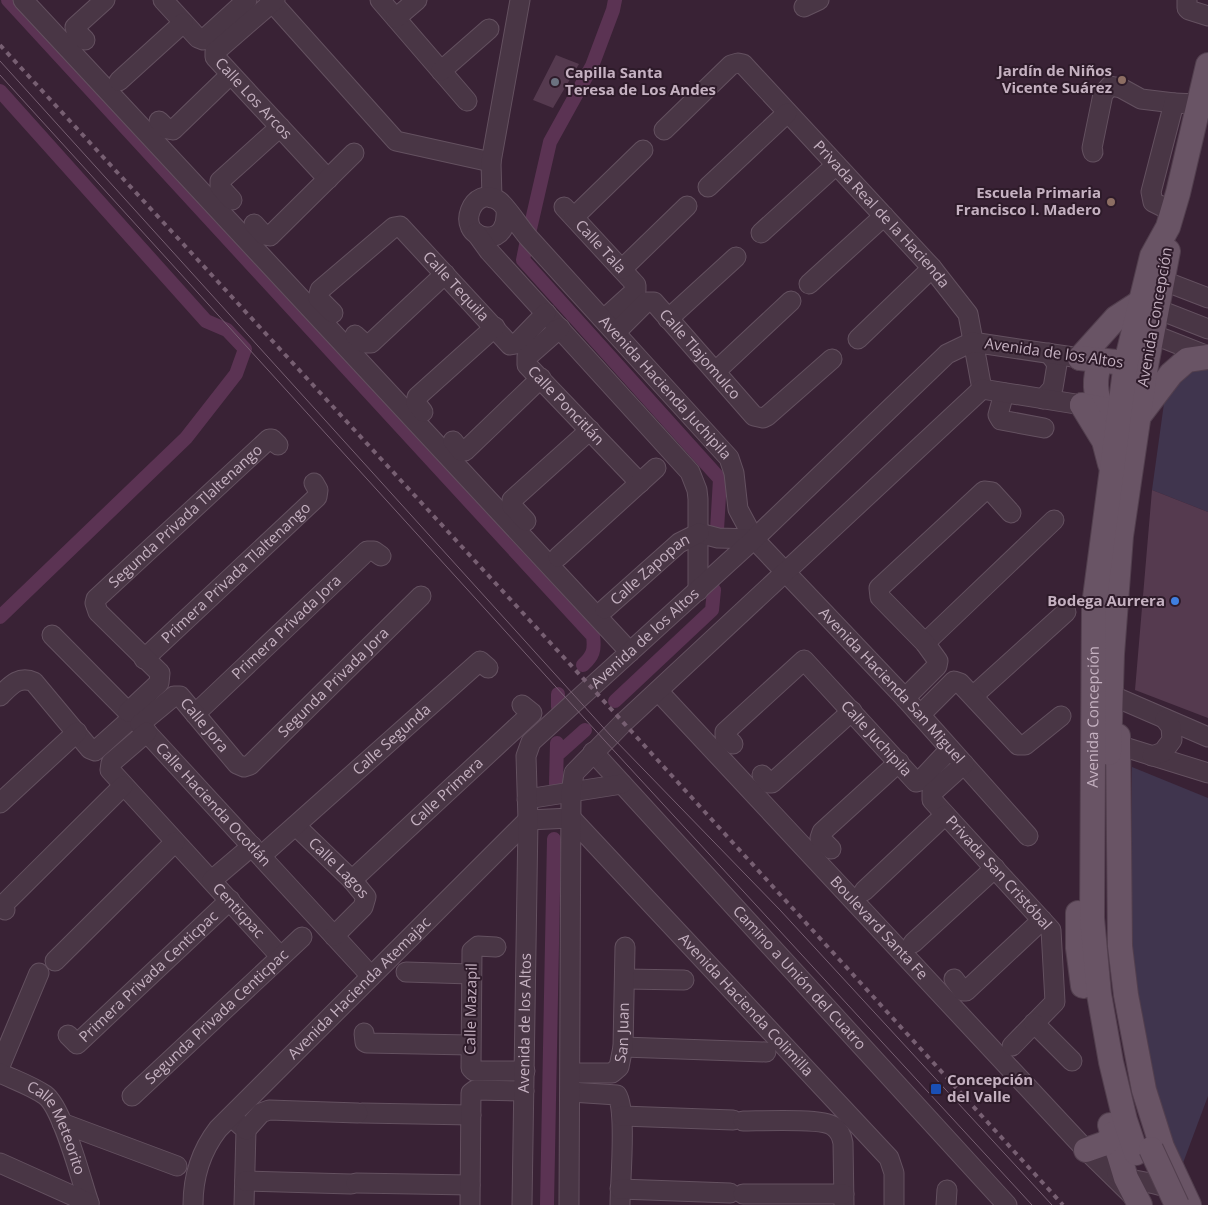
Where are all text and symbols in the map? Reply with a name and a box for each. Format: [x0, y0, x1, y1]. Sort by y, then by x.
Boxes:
street label: Calle Los Arcos [211, 53, 297, 143]
place label: Jardín de Niños Vicente Suárez [996, 60, 1112, 97]
place label: Capilla Santa Teresa de Los Andes [565, 62, 716, 99]
marker: Jardín de Niños Vicente Suárez [1116, 74, 1128, 86]
marker: Capilla Santa Teresa de Los Andes [549, 76, 561, 88]
street label: Privada Real de la Hacienda [810, 136, 955, 291]
place label: Escuela Primaria Francisco I. Madero [956, 182, 1101, 219]
marker: Escuela Primaria Francisco I. Madero [1105, 196, 1117, 208]
street label: Calle Tala [571, 215, 631, 277]
street label: Avenida Concepción [1132, 245, 1176, 388]
street label: Calle Tequila [419, 246, 494, 325]
street label: Calle Tlajomulco [655, 304, 746, 403]
street label: Avenida Hacienda Juchipila [595, 311, 736, 463]
street label: Avenida de los Altos [983, 332, 1125, 372]
street label: Calle Poncitlán [524, 361, 609, 449]
street label: Segunda Privada Tlaltenango [104, 439, 266, 592]
street label: Primera Privada Tlaltenango [156, 497, 314, 647]
street label: Calle Zapopan [605, 528, 693, 609]
street label: Primera Privada Jora [227, 570, 345, 683]
street label: Avenida de los Altos [586, 583, 703, 692]
place label: Bodega Aurrera [1047, 590, 1165, 610]
marker: Bodega Aurrera [1169, 595, 1181, 607]
street label: Avenida Hacienda San Miguel [815, 603, 970, 767]
street label: Segunda Privada Jora [273, 623, 393, 741]
street label: Avenida Concepción [1082, 646, 1103, 788]
street label: Calle Jora [177, 693, 234, 756]
street label: Calle Juchipila [837, 696, 917, 780]
street label: Calle Segunda [348, 699, 434, 779]
street label: Calle Hacienda Ocotlán [152, 738, 276, 870]
street label: Calle Primera [405, 752, 487, 831]
street label: Privada San Cristóbal [942, 811, 1057, 934]
street label: Calle Lagos [305, 833, 374, 902]
street label: Boulevard Santa Fe [826, 871, 933, 983]
street label: Centicpac [209, 878, 270, 942]
street label: Camino a Unión del Cuatro [729, 901, 871, 1054]
street label: Primera Privada Centicpac [74, 906, 222, 1046]
street label: Avenida Hacienda Atemajac [283, 912, 434, 1063]
street label: Avenida Hacienda Colimilla [675, 928, 818, 1080]
street label: Segunda Privada Centicpac [140, 944, 292, 1088]
street label: Avenida de los Altos [513, 953, 535, 1093]
street label: Calle Mazapil [459, 963, 481, 1055]
street label: San Juan [609, 1002, 633, 1064]
place label: Concepción del Valle [947, 1069, 1033, 1106]
street label: Calle Meteorito [24, 1076, 91, 1177]
marker: Concepción del Valle [929, 1082, 943, 1096]

